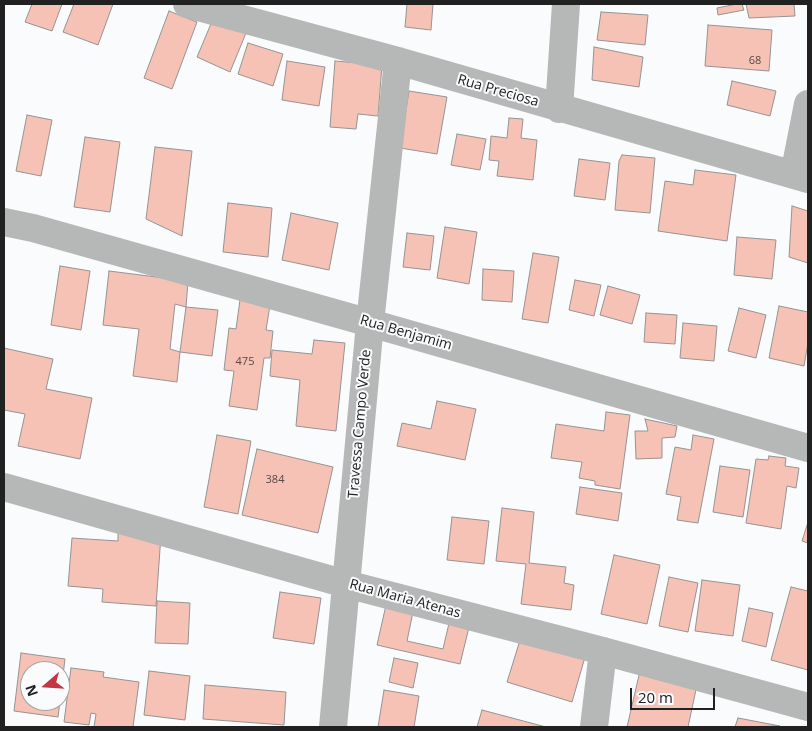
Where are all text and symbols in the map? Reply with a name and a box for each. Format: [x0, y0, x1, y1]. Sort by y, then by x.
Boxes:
house number: 68 [749, 54, 761, 68]
street label: Rua Preciosa [455, 71, 541, 111]
street label: Rua Benjamim [358, 312, 454, 354]
street label: Travessa Campo Verde [345, 349, 375, 499]
house number: 475 [236, 355, 254, 369]
house number: 384 [266, 473, 284, 487]
street label: Rua Maria Atenas [348, 576, 462, 622]
north arrow [20, 661, 70, 711]
scale bar [632, 678, 717, 710]
text: N [20, 682, 42, 699]
text: 20 m [638, 687, 673, 707]

